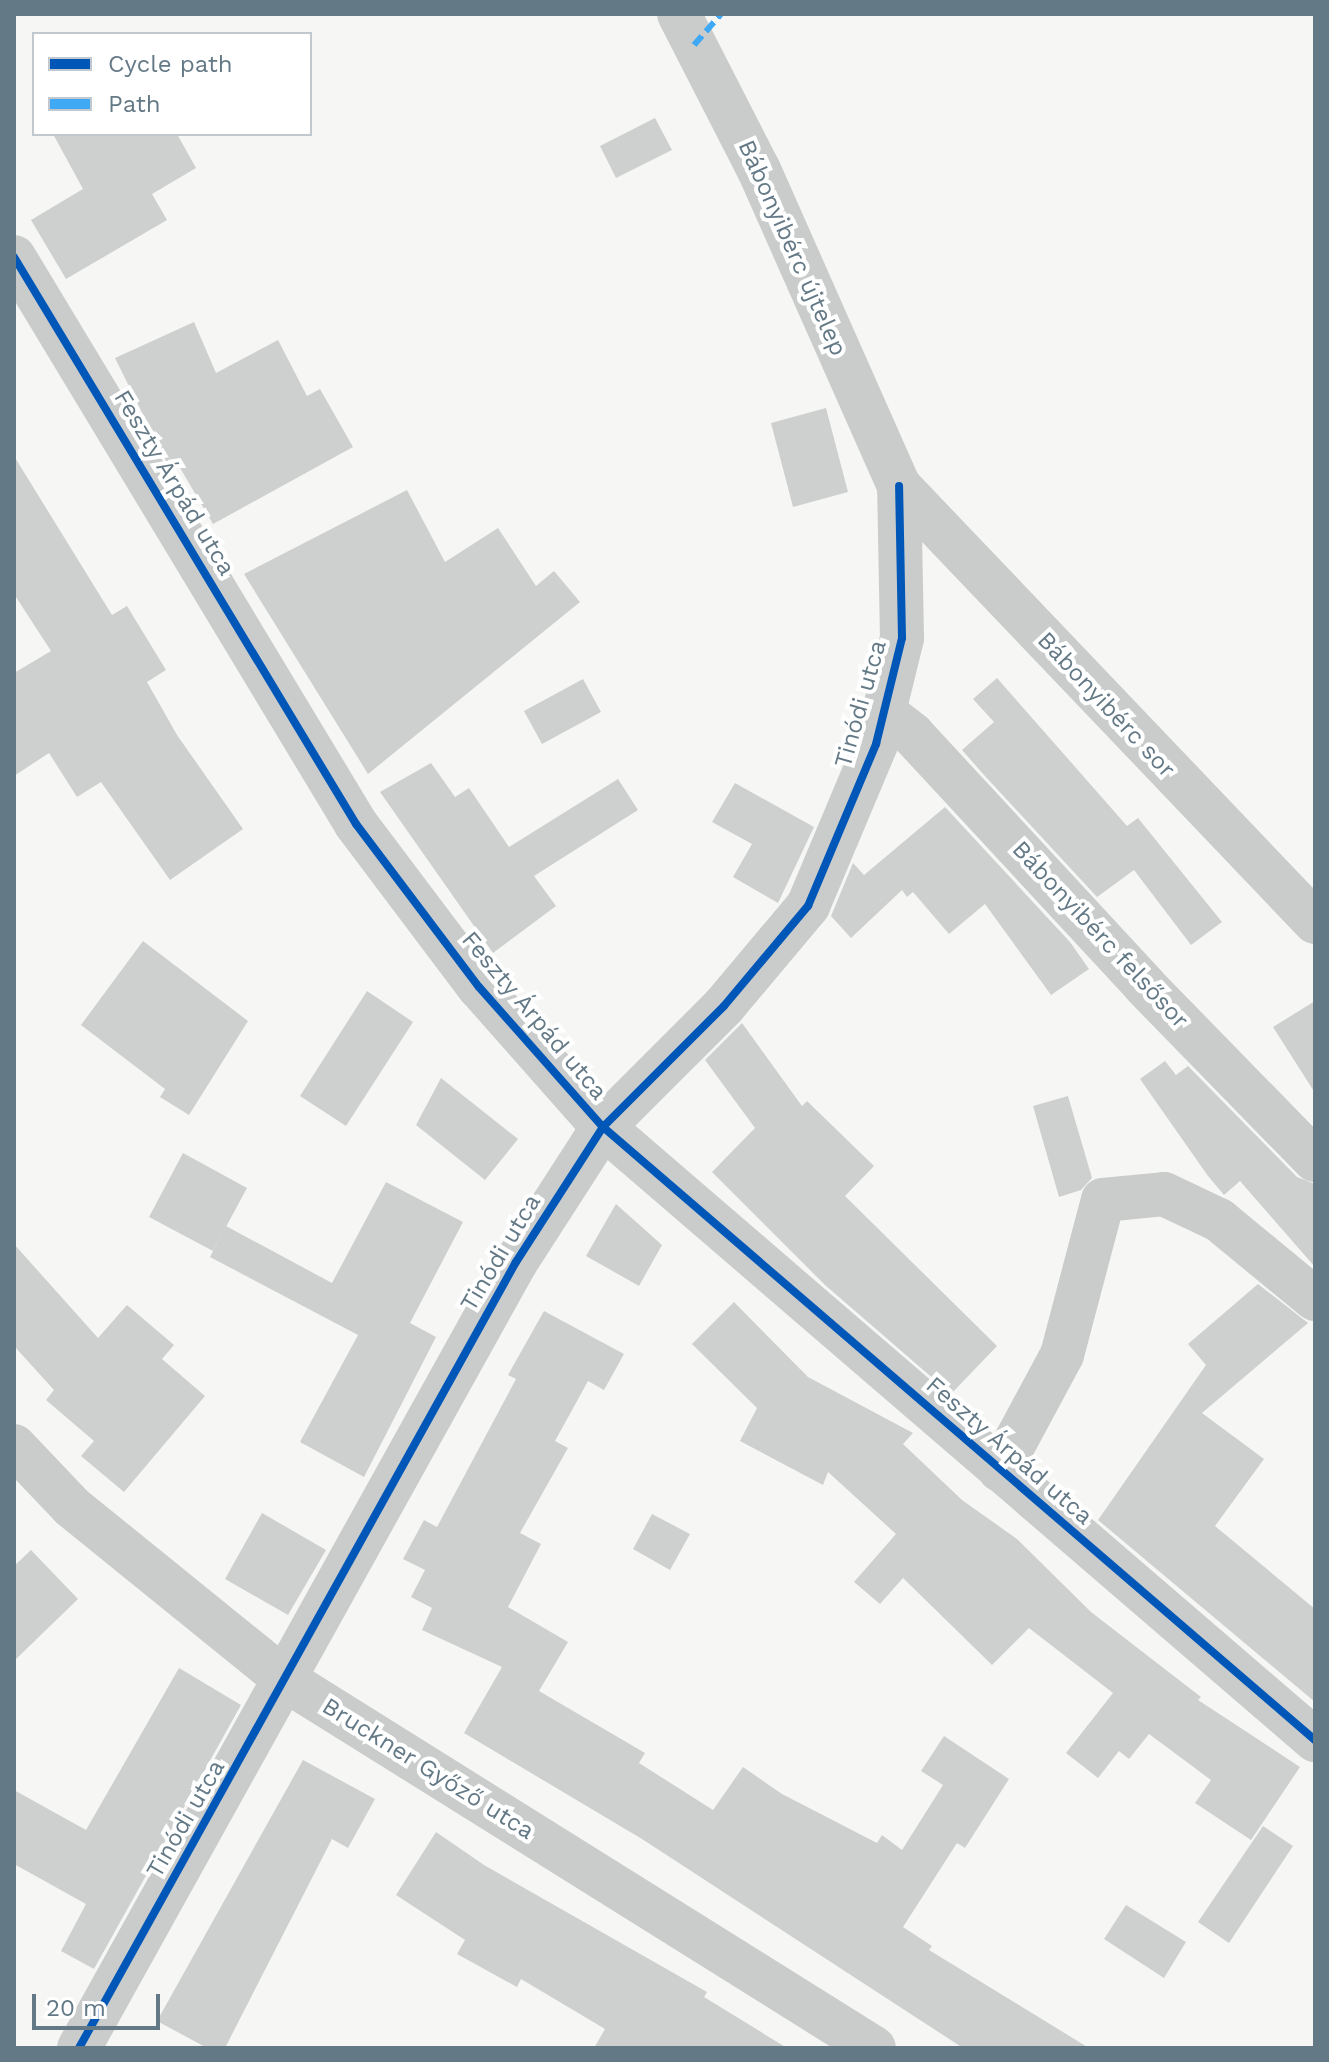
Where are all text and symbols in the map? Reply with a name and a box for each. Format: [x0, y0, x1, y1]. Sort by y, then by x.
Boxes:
legend [32, 32, 312, 136]
text: Cycle path [108, 50, 233, 78]
text: Path [108, 90, 161, 118]
street label: Bábonyibérc újtelep [731, 136, 853, 360]
street label: Feszty Árpád utca [107, 384, 241, 582]
street label: Bábonyibérc sor [1031, 626, 1181, 784]
street label: Tinódi utca [829, 637, 893, 771]
street label: Bábonyibérc felsősor [1006, 835, 1194, 1035]
street label: Feszty Árpád utca [455, 925, 613, 1107]
street label: Tinódi utca [455, 1189, 547, 1317]
street label: Feszty Árpád utca [919, 1370, 1099, 1532]
street label: Bruckner Győző utca [317, 1692, 539, 1846]
street label: Tinódi utca [141, 1755, 231, 1883]
scale bar [36, 1978, 164, 2028]
text: 20 m [46, 1994, 106, 2022]

